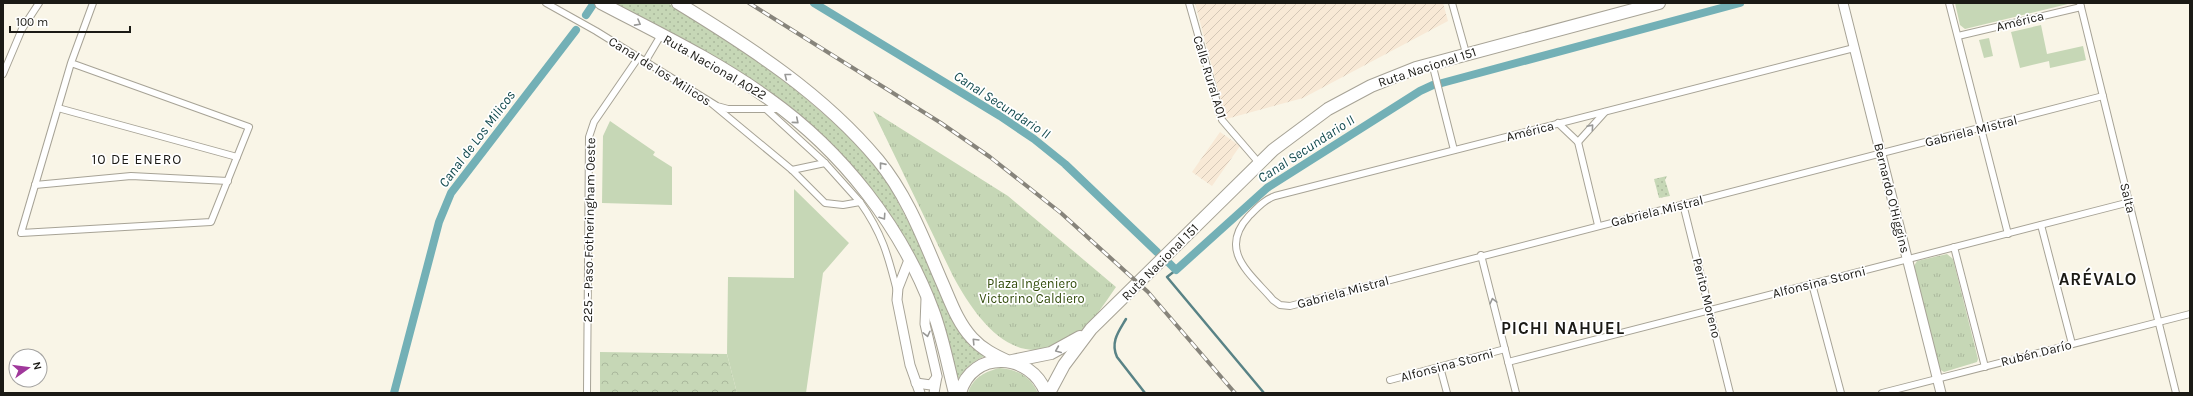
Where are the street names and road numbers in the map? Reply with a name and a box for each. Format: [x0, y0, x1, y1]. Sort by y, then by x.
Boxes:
street label: América [1995, 8, 2045, 34]
street label: Ruta Nacional A022 [661, 31, 769, 103]
street label: Canal de los Milicos [606, 33, 714, 109]
street label: Calle Rural A01 [1190, 34, 1230, 120]
street label: Ruta Nacional 151 [1376, 44, 1478, 90]
street label: Gabriela Mistral [1923, 112, 2019, 150]
street label: América [1505, 118, 1555, 144]
street label: 225 - Paso Fotheringham Oeste [580, 137, 598, 323]
street label: Bernardo O'Higgins [1871, 141, 1913, 255]
street label: Salta [2117, 181, 2139, 215]
street label: Gabriela Mistral [1609, 192, 1705, 230]
street label: Ruta Nacional 151 [1119, 221, 1201, 303]
street label: Perito Moreno [1690, 256, 1724, 340]
street label: Alfonsina Storni [1771, 263, 1867, 301]
street label: Gabriela Mistral [1295, 273, 1391, 311]
street label: Rubén Darío [1999, 337, 2073, 369]
street label: Alfonsina Storni [1399, 345, 1495, 385]

